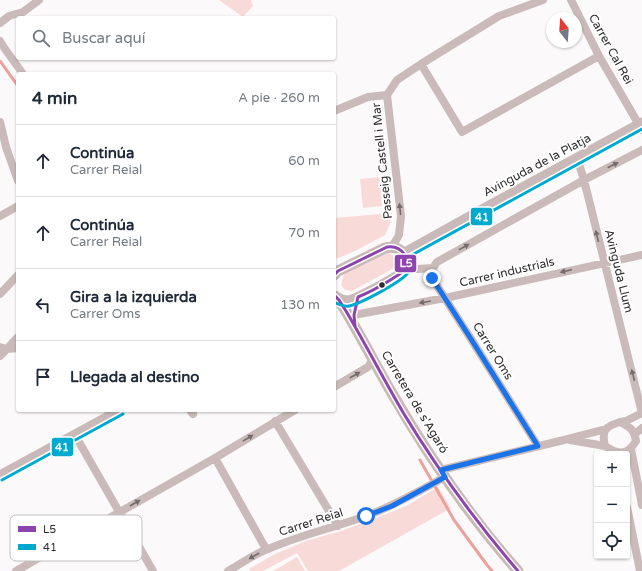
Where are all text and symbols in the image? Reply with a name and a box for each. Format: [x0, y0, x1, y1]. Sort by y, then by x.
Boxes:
street label: Carrer Cal Rei [586, 11, 636, 87]
north arrow [546, 12, 582, 48]
search box [16, 16, 336, 60]
icon: search [30, 27, 52, 49]
text: Buscar aquí [62, 29, 145, 47]
text: 4 min [32, 88, 77, 109]
text: A pie · 260 m [238, 90, 320, 106]
street label: Passeig Castell i Mar [369, 102, 395, 220]
street label: Avinguda de la Platja [481, 131, 593, 199]
text: Continúa [70, 144, 134, 162]
icon: ahead [32, 150, 54, 172]
text: 60 m [288, 153, 320, 169]
one-way arrow [607, 161, 619, 168]
text: Carrer Reial [70, 162, 142, 178]
one-way arrow [397, 203, 403, 215]
line badge: 41 [470, 207, 493, 226]
text: 41 [475, 211, 489, 224]
text: Continúa [70, 216, 134, 234]
icon: ahead [32, 222, 54, 244]
text: 70 m [288, 225, 320, 241]
street label: Avinguda Llum [602, 228, 636, 314]
one-way arrow [594, 229, 600, 242]
text: Carrer Reial [70, 234, 142, 250]
one-way arrow [458, 243, 470, 250]
line badge: L5 [394, 254, 417, 273]
street label: Carrer industrials [458, 254, 556, 290]
text: L5 [399, 257, 413, 270]
one-way arrow [560, 268, 572, 274]
route end [423, 269, 441, 287]
unlabelled marker [377, 280, 387, 290]
text: Gira a la izquierda [70, 288, 197, 306]
icon: left [32, 294, 54, 316]
text: 130 m [280, 297, 320, 313]
one-way arrow [419, 299, 431, 305]
text: Carrer Oms [70, 306, 140, 322]
street label: Carrer Oms [470, 320, 516, 382]
street label: Carretera de s'Agaró [379, 348, 451, 456]
icon: arrive [32, 366, 54, 388]
text: Llegada al destino [70, 368, 199, 386]
one-way arrow [629, 369, 635, 381]
one-way arrow [350, 371, 361, 378]
one-way arrow [243, 434, 253, 442]
line badge: 41 [51, 437, 74, 457]
text: 41 [55, 441, 69, 454]
map controls [594, 451, 630, 559]
button: + [594, 451, 630, 487]
button: − [594, 487, 630, 523]
one-way arrow [129, 500, 141, 507]
street label: Carrer Reial [277, 505, 345, 539]
route start [357, 507, 375, 525]
legend [10, 515, 142, 561]
text: L5 [43, 523, 56, 536]
button: locate [594, 523, 630, 559]
text: 41 [43, 541, 57, 554]
one-way arrow [248, 553, 260, 560]

